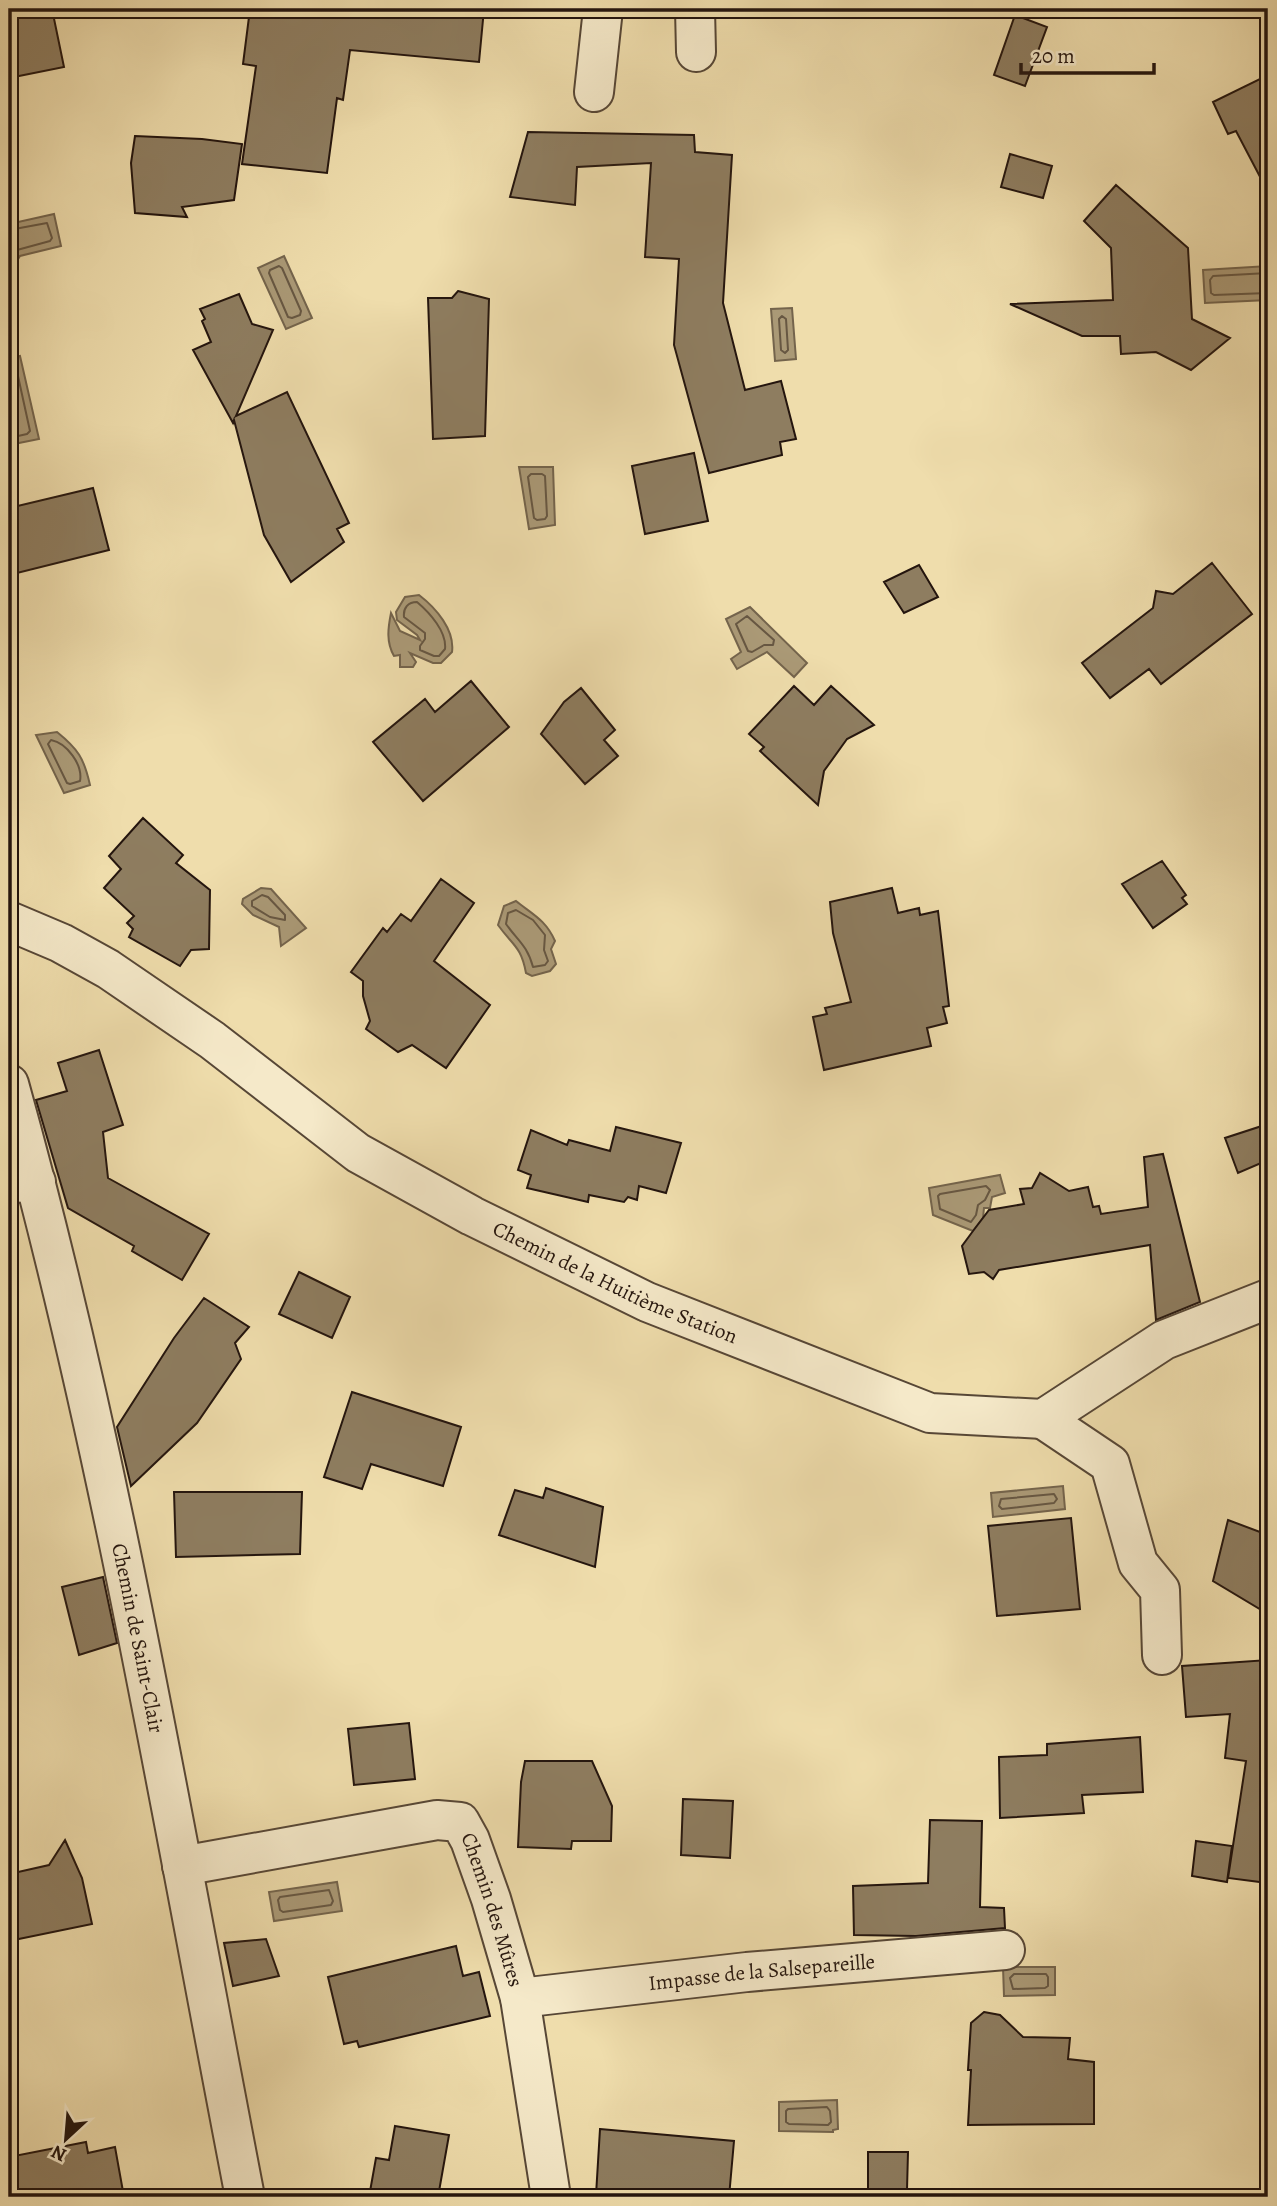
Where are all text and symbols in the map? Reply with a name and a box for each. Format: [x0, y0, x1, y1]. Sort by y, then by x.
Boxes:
scale bar [1021, 32, 1154, 76]
text: 20 m [1032, 42, 1075, 70]
street label: Chemin de la Huitième Station [488, 1214, 742, 1350]
street label: Chemin de Saint-Clair [105, 1541, 171, 1735]
street label: Chemin des Mûres [454, 1827, 530, 1990]
street label: Impasse de la Salsepareille [647, 1947, 876, 1997]
north arrow [32, 2104, 102, 2174]
text: N [47, 2139, 71, 2168]

